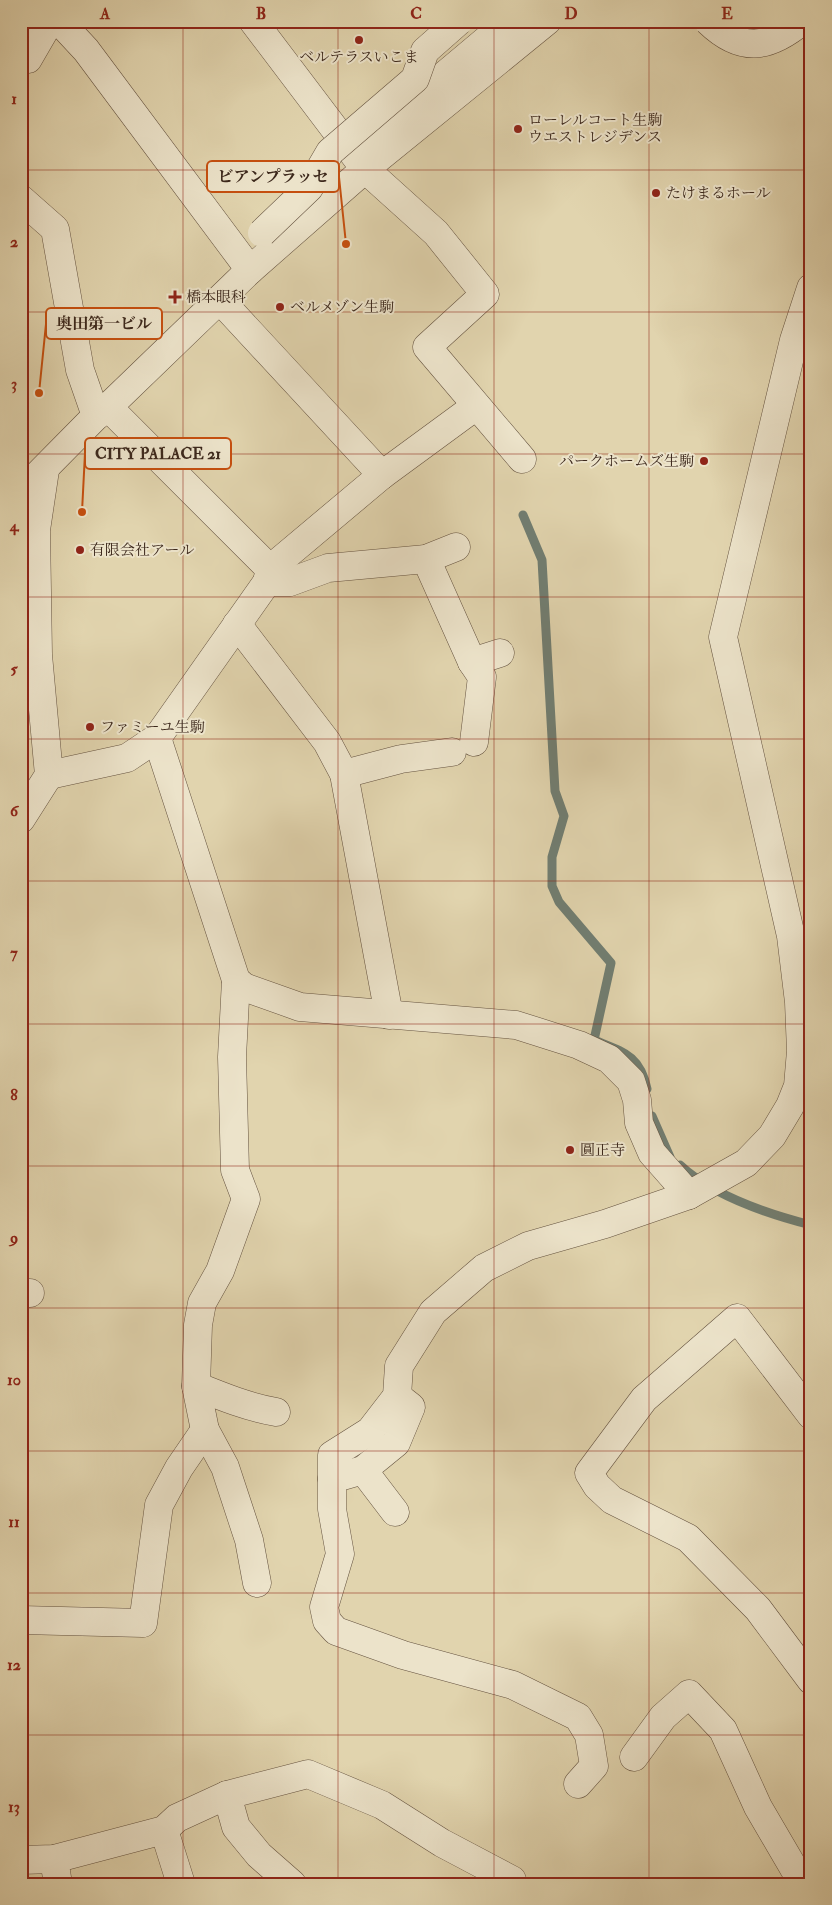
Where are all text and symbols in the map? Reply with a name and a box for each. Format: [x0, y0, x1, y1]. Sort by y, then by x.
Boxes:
text: A [99, 4, 111, 24]
text: B [256, 4, 266, 24]
text: C [410, 4, 422, 24]
text: D [564, 4, 578, 24]
text: E [721, 4, 733, 24]
marker: ベルテラスいこま [353, 34, 365, 46]
place label: ベルテラスいこま [299, 48, 419, 67]
text: 1 [11, 89, 17, 109]
place label: ローレルコート生駒 ウエストレジデンス [528, 111, 662, 147]
marker: ローレルコート生駒 ウエストレジデンス [512, 123, 524, 135]
callout: ビアンプラッセ [207, 161, 339, 192]
text: ビアンプラッセ [217, 167, 329, 187]
place label: たけまるホール [666, 184, 771, 203]
marker: たけまるホール [650, 187, 662, 199]
text: 2 [10, 232, 18, 252]
place label: 橋本眼科 [186, 288, 246, 307]
marker: 橋本眼科 [168, 290, 182, 304]
place label: ベルメゾン生駒 [290, 298, 394, 317]
marker: ベルメゾン生駒 [274, 301, 286, 313]
callout: 奥田第一ビル [46, 308, 162, 339]
text: 奥田第一ビル [56, 314, 152, 334]
text: 3 [11, 374, 17, 394]
callout: CITY PALACE 21 [85, 438, 231, 469]
text: CITY PALACE 21 [95, 444, 221, 464]
place label: パークホームズ生駒 [559, 452, 694, 471]
marker: パークホームズ生駒 [698, 455, 710, 467]
text: 4 [9, 516, 20, 536]
place label: 有限会社アール [90, 541, 194, 560]
marker: 有限会社アール [74, 544, 86, 556]
text: 5 [10, 659, 18, 679]
place label: ファミーユ生駒 [100, 718, 205, 737]
marker: ファミーユ生駒 [84, 721, 96, 733]
text: 6 [10, 801, 20, 821]
text: 7 [10, 943, 18, 963]
text: 8 [10, 1085, 18, 1105]
place label: 圓正寺 [580, 1141, 625, 1160]
marker: 圓正寺 [564, 1144, 576, 1156]
text: 9 [8, 1228, 18, 1248]
text: 10 [7, 1370, 21, 1390]
text: 11 [8, 1512, 20, 1532]
text: 12 [7, 1655, 21, 1675]
text: 13 [8, 1797, 20, 1817]

